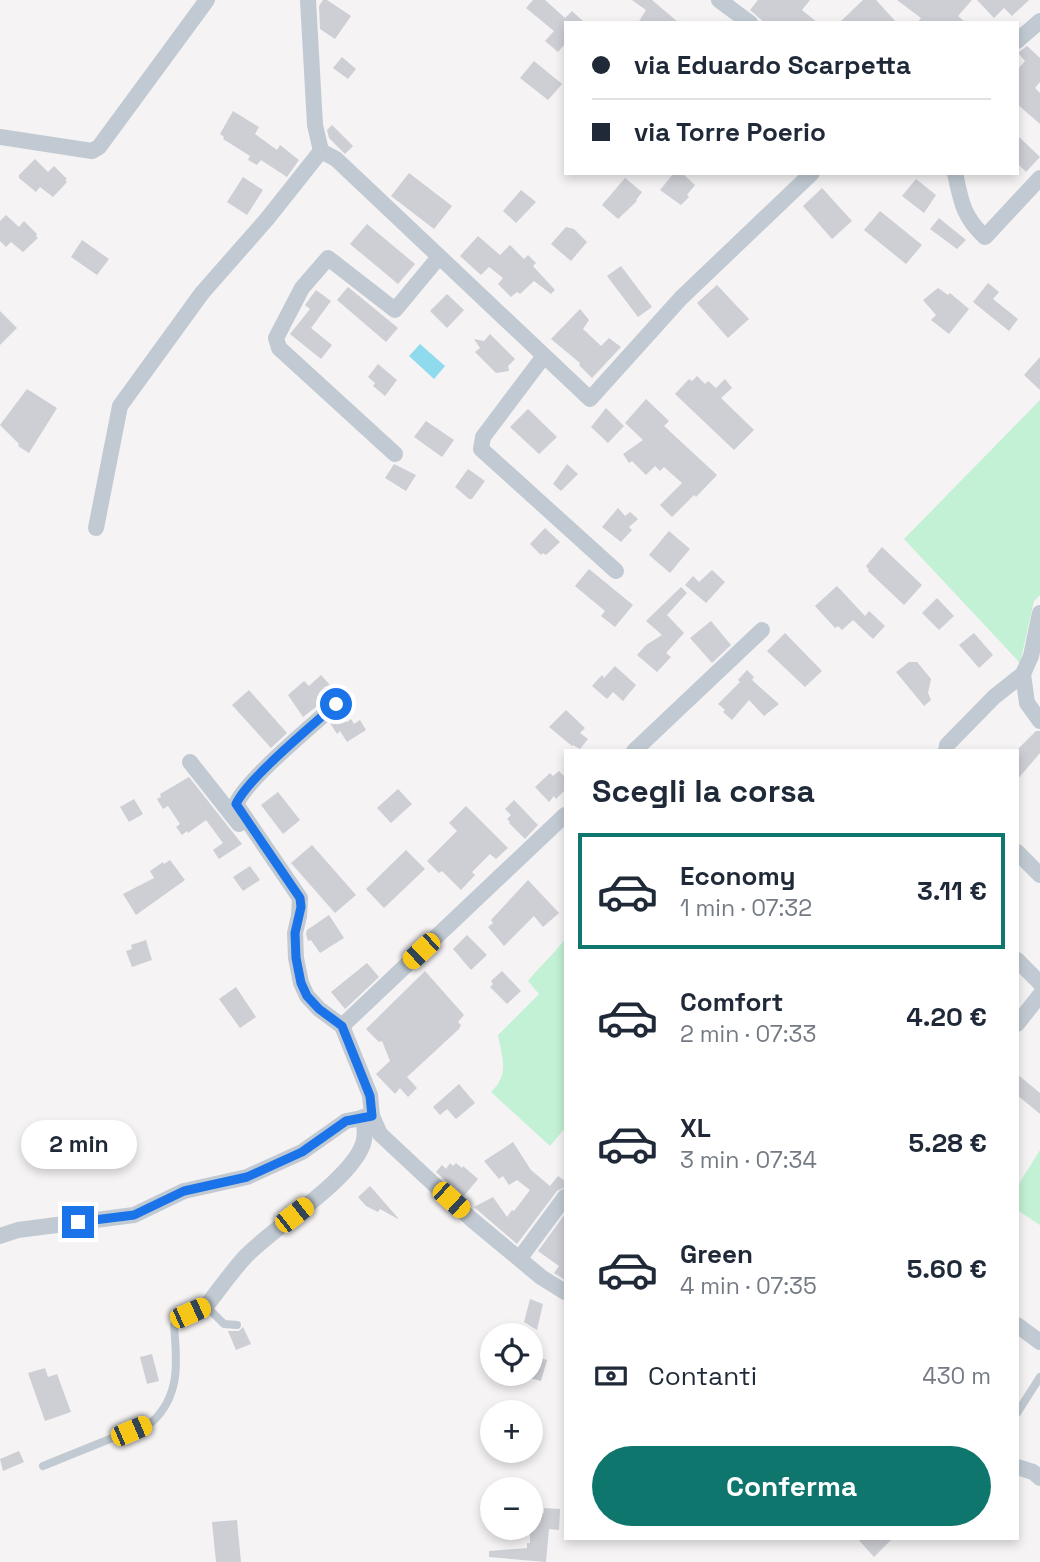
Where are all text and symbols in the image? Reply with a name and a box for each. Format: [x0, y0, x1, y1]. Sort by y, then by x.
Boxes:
text: via Eduardo Scarpetta [634, 48, 911, 82]
text: via Torre Poerio [634, 115, 826, 149]
route start [320, 688, 352, 720]
text: Scegli la corsa [592, 771, 815, 811]
text: Economy [680, 859, 796, 893]
icon: car [596, 860, 659, 923]
text: 3.11 € [917, 874, 987, 908]
text: 1 min · 07:32 [680, 893, 812, 923]
car [399, 929, 444, 973]
text: Comfort [680, 985, 783, 1019]
icon: car [596, 986, 659, 1049]
text: 4.20 € [906, 1000, 987, 1034]
text: 2 min · 07:33 [680, 1019, 816, 1049]
text: XL [680, 1111, 711, 1145]
icon: car [596, 1112, 659, 1175]
callout: 2 min [20, 1120, 136, 1170]
text: 5.28 € [908, 1126, 987, 1160]
text: 2 min [49, 1129, 109, 1159]
text: 3 min · 07:34 [680, 1145, 817, 1175]
car [429, 1178, 474, 1222]
car [271, 1194, 318, 1236]
route end [62, 1206, 94, 1238]
text: Green [680, 1237, 753, 1271]
icon: car [596, 1238, 659, 1301]
text: 5.60 € [907, 1252, 987, 1286]
text: 4 min · 07:35 [680, 1271, 817, 1301]
car [167, 1295, 214, 1331]
map controls [480, 1323, 543, 1540]
button: locate [480, 1323, 543, 1386]
icon: cash [592, 1357, 630, 1395]
text: Contanti [648, 1359, 757, 1393]
text: 430 m [922, 1361, 991, 1391]
button: + [480, 1400, 543, 1463]
car [108, 1413, 155, 1449]
button: Conferma [592, 1446, 991, 1526]
button: − [480, 1477, 543, 1540]

